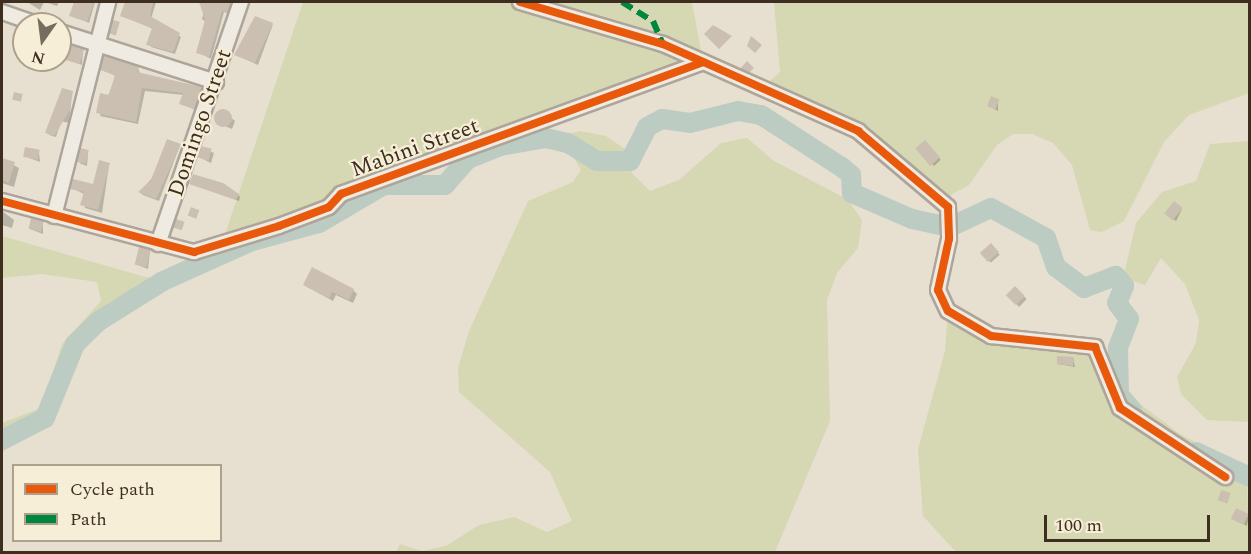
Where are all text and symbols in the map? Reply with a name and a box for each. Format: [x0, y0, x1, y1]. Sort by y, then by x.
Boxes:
north arrow [12, 12, 72, 72]
text: N [29, 44, 47, 71]
street label: Domingo Street [162, 46, 238, 200]
street label: Mabini Street [348, 113, 482, 183]
legend [12, 464, 222, 542]
text: Cycle path [70, 476, 155, 503]
scale bar [1047, 503, 1214, 541]
text: Path [70, 506, 107, 533]
text: 100 m [1055, 512, 1102, 539]

